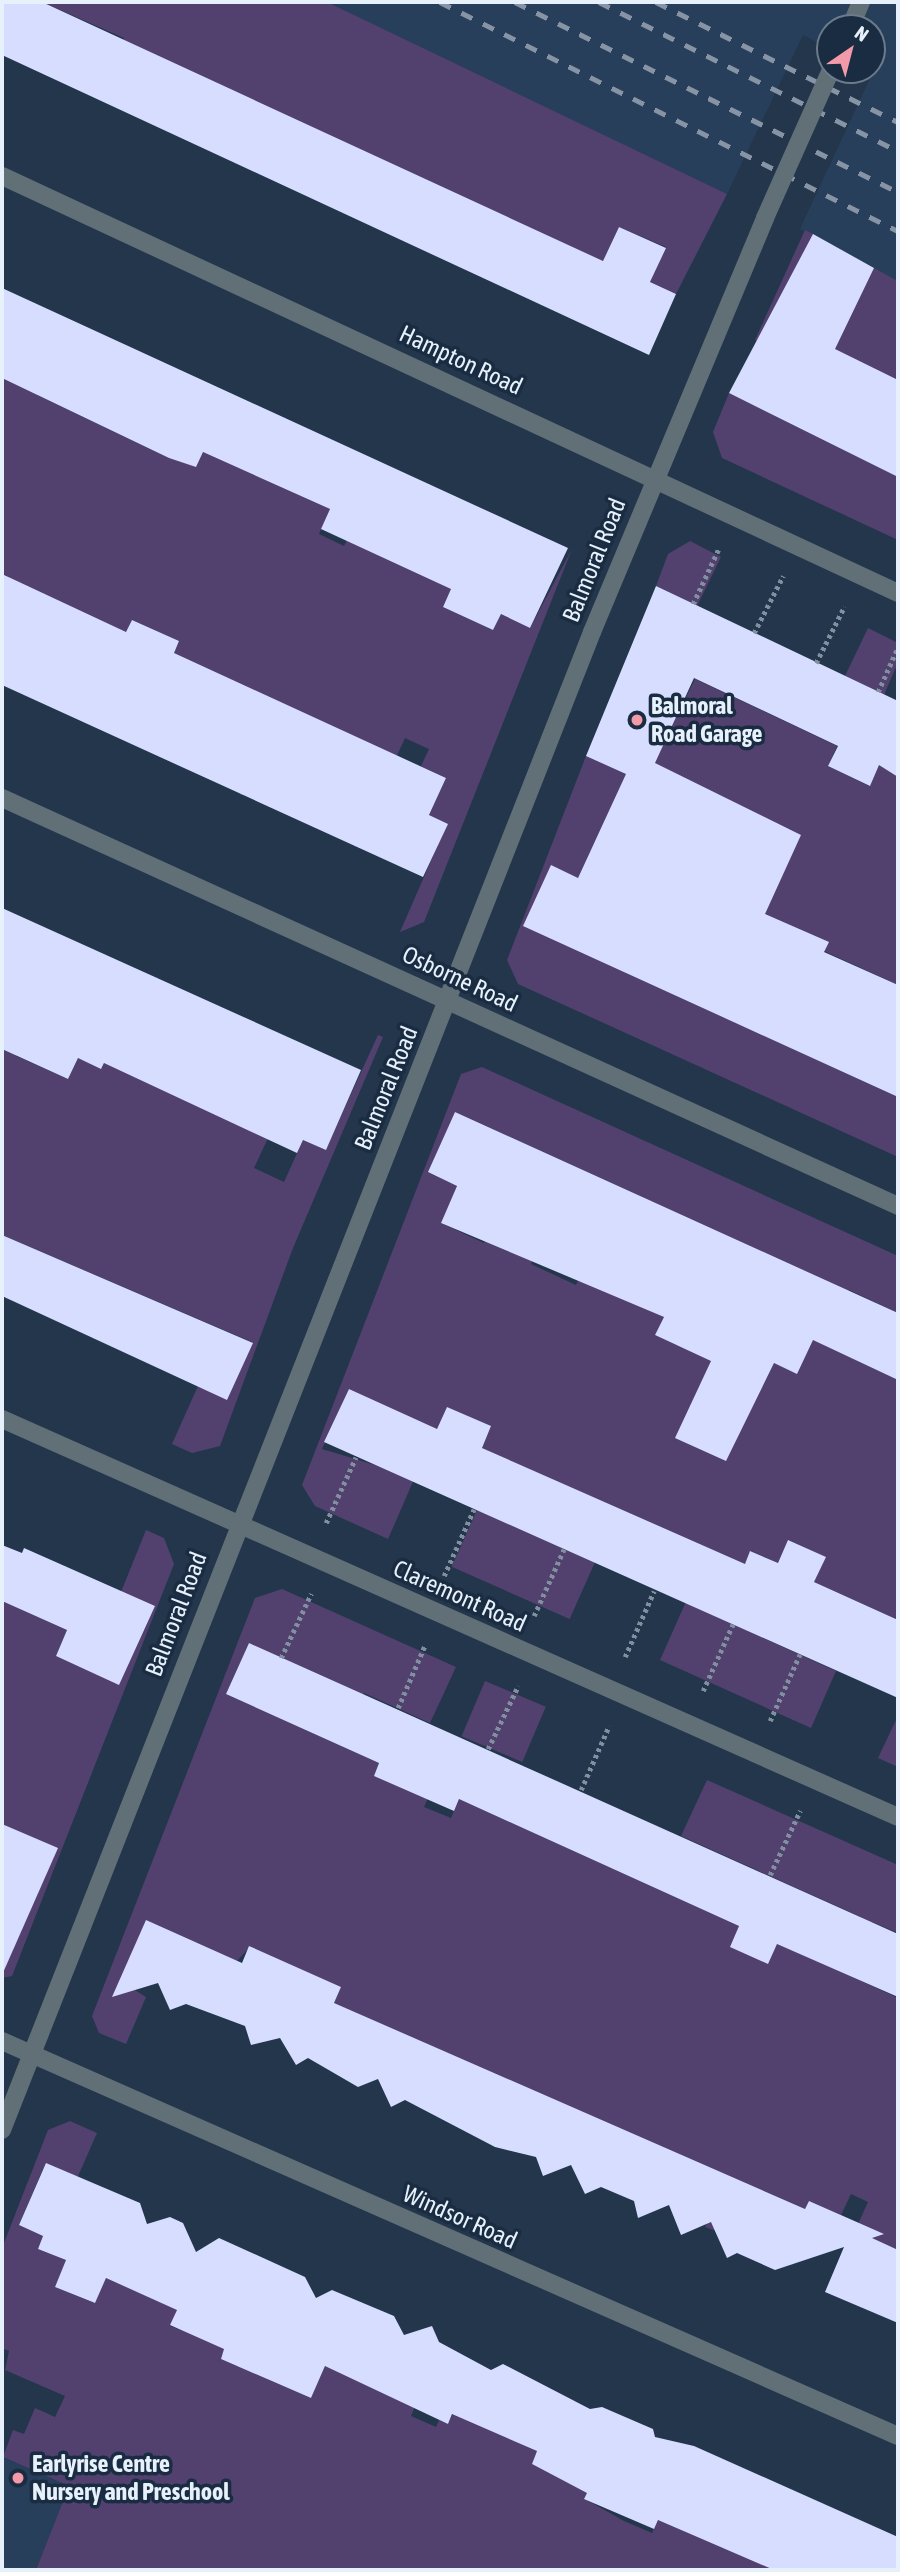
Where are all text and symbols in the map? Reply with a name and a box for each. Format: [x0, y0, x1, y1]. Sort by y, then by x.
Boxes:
north arrow [816, 14, 886, 84]
text: N [851, 21, 873, 46]
street label: Hampton Road [395, 319, 527, 401]
street label: Balmoral Road [556, 494, 632, 626]
place label: Balmoral Road Garage [651, 692, 762, 748]
marker: Balmoral Road Garage [629, 712, 645, 728]
street label: Osborne Road [398, 940, 522, 1018]
street label: Balmoral Road [348, 1022, 424, 1154]
street label: Balmoral Road [139, 1548, 213, 1680]
street label: Claremont Road [389, 1554, 531, 1638]
street label: Windsor Road [398, 2179, 522, 2255]
place label: Earlyrise Centre Nursery and Preschool [32, 2450, 230, 2506]
marker: Earlyrise Centre Nursery and Preschool [10, 2470, 26, 2486]

